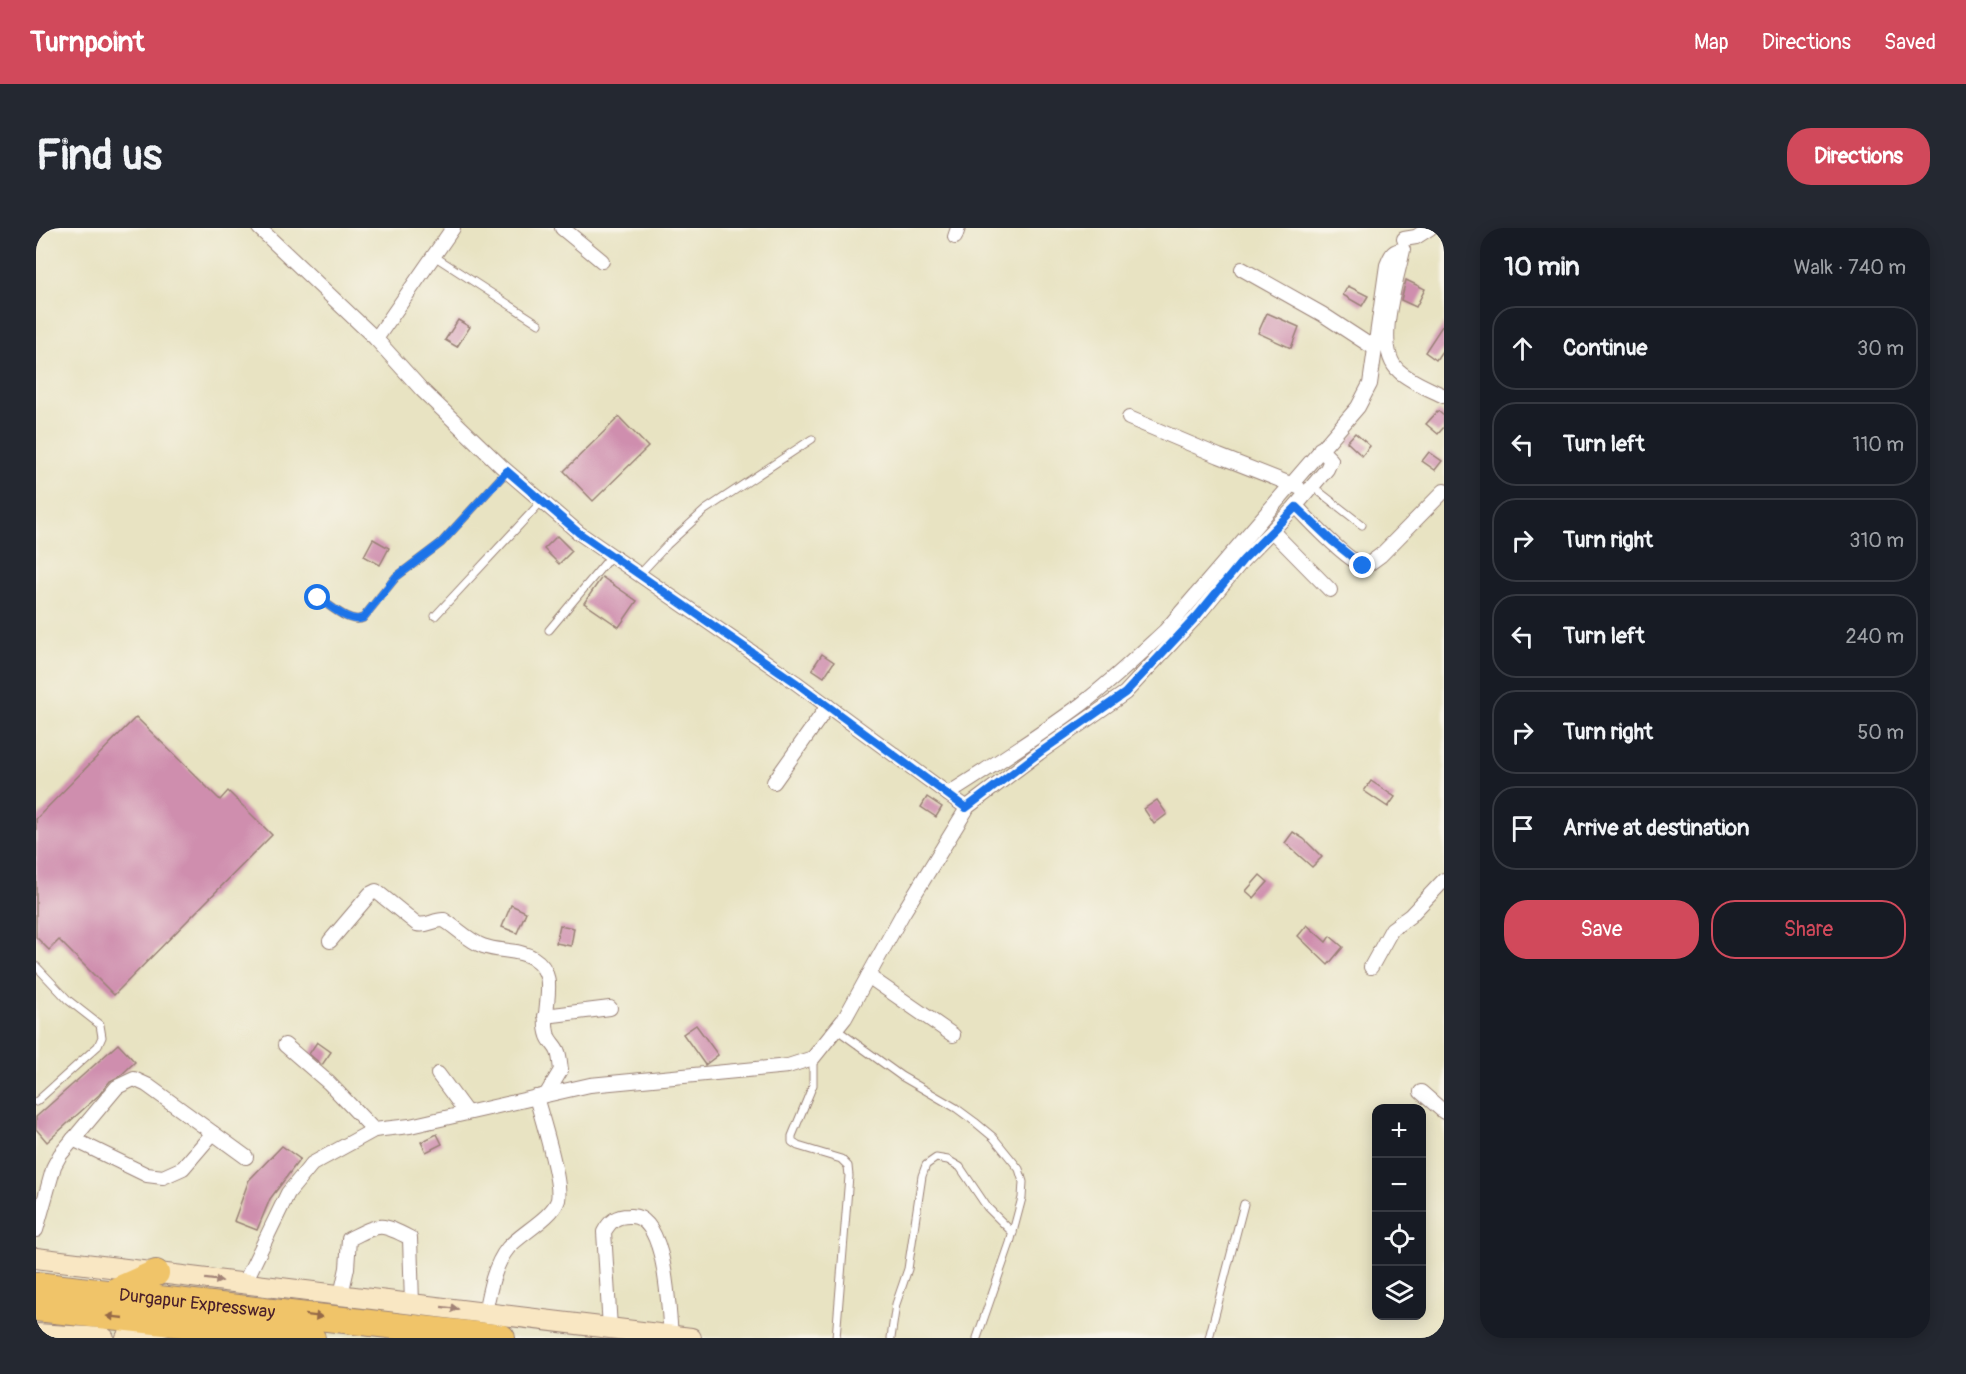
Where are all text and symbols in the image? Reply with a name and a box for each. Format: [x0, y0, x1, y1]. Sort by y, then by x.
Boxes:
text: Turnpoint [30, 25, 144, 60]
text: Map [1694, 29, 1729, 56]
text: Directions [1762, 29, 1851, 56]
text: Saved [1884, 29, 1936, 56]
button: Directions [1787, 128, 1930, 185]
text: Find us [36, 130, 162, 182]
text: 10 min [1504, 251, 1580, 283]
text: Walk · 740 m [1793, 255, 1906, 280]
icon: ahead [1506, 332, 1539, 365]
text: Continue [1563, 334, 1647, 362]
text: 30 m [1857, 336, 1904, 361]
icon: left [1506, 428, 1539, 461]
text: Turn left [1563, 430, 1645, 458]
text: 110 m [1853, 432, 1904, 457]
icon: right [1506, 524, 1539, 557]
text: Turn right [1563, 526, 1653, 554]
text: 310 m [1849, 528, 1904, 553]
route end [1349, 552, 1375, 578]
route start [304, 584, 330, 610]
icon: left [1506, 620, 1539, 653]
text: Turn left [1563, 622, 1645, 650]
text: 240 m [1845, 624, 1904, 649]
icon: right [1506, 716, 1539, 749]
text: Turn right [1563, 718, 1653, 746]
text: 50 m [1857, 720, 1904, 745]
icon: arrive [1506, 812, 1539, 845]
text: Arrive at destination [1563, 814, 1749, 842]
button: Save [1504, 900, 1699, 959]
button: Share [1711, 900, 1906, 959]
map controls [1372, 1104, 1426, 1320]
button: + [1372, 1104, 1426, 1158]
button: − [1372, 1158, 1426, 1212]
button: locate [1372, 1212, 1426, 1266]
button: layers [1372, 1266, 1426, 1320]
one-way arrow [205, 1275, 224, 1285]
street label: Durgapur Expressway [118, 1284, 277, 1324]
one-way arrow [440, 1304, 459, 1313]
one-way arrow [106, 1312, 125, 1322]
one-way arrow [305, 1312, 324, 1321]

